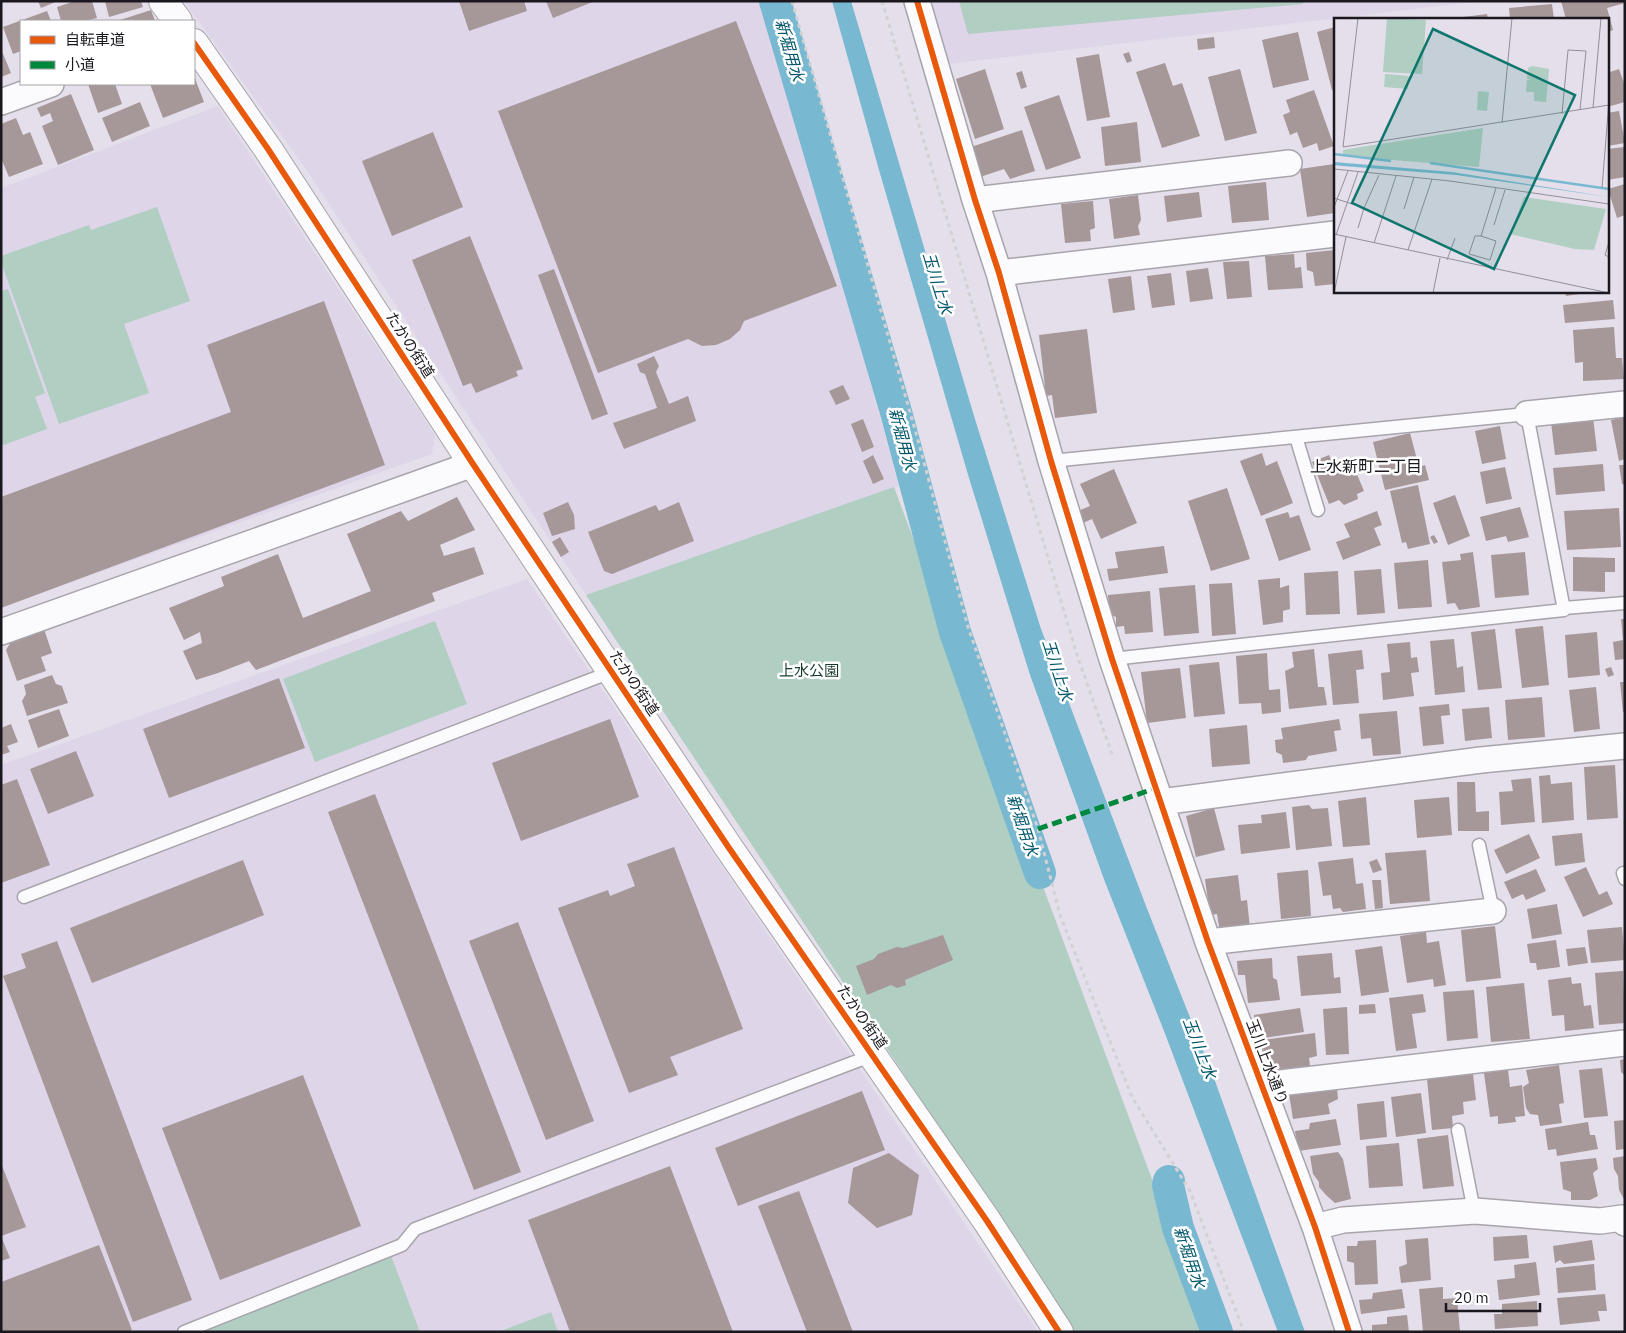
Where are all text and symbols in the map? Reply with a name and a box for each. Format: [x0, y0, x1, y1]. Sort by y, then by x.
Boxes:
water label: 新堀用水 [772, 16, 809, 85]
inset map [1334, 18, 1608, 292]
legend [20, 20, 195, 85]
text: 自転車道 [65, 30, 125, 49]
text: 小道 [65, 55, 95, 74]
water label: 玉川上水 [919, 249, 958, 318]
street label: たかの街道 [382, 308, 439, 381]
water label: 新堀用水 [885, 405, 921, 474]
district label: 上水新町二丁目 [1310, 456, 1422, 476]
water label: 玉川上水 [1039, 636, 1078, 705]
street label: たかの街道 [606, 646, 663, 719]
park label: 上水公園 [779, 661, 839, 680]
water label: 新堀用水 [1003, 791, 1044, 860]
street label: たかの街道 [833, 981, 892, 1053]
water label: 玉川上水 [1179, 1015, 1222, 1083]
street label: 玉川上水通り [1242, 1016, 1292, 1107]
water label: 新堀用水 [1170, 1223, 1211, 1292]
scale bar [1446, 1280, 1540, 1312]
text: 20 m [1454, 1288, 1489, 1307]

